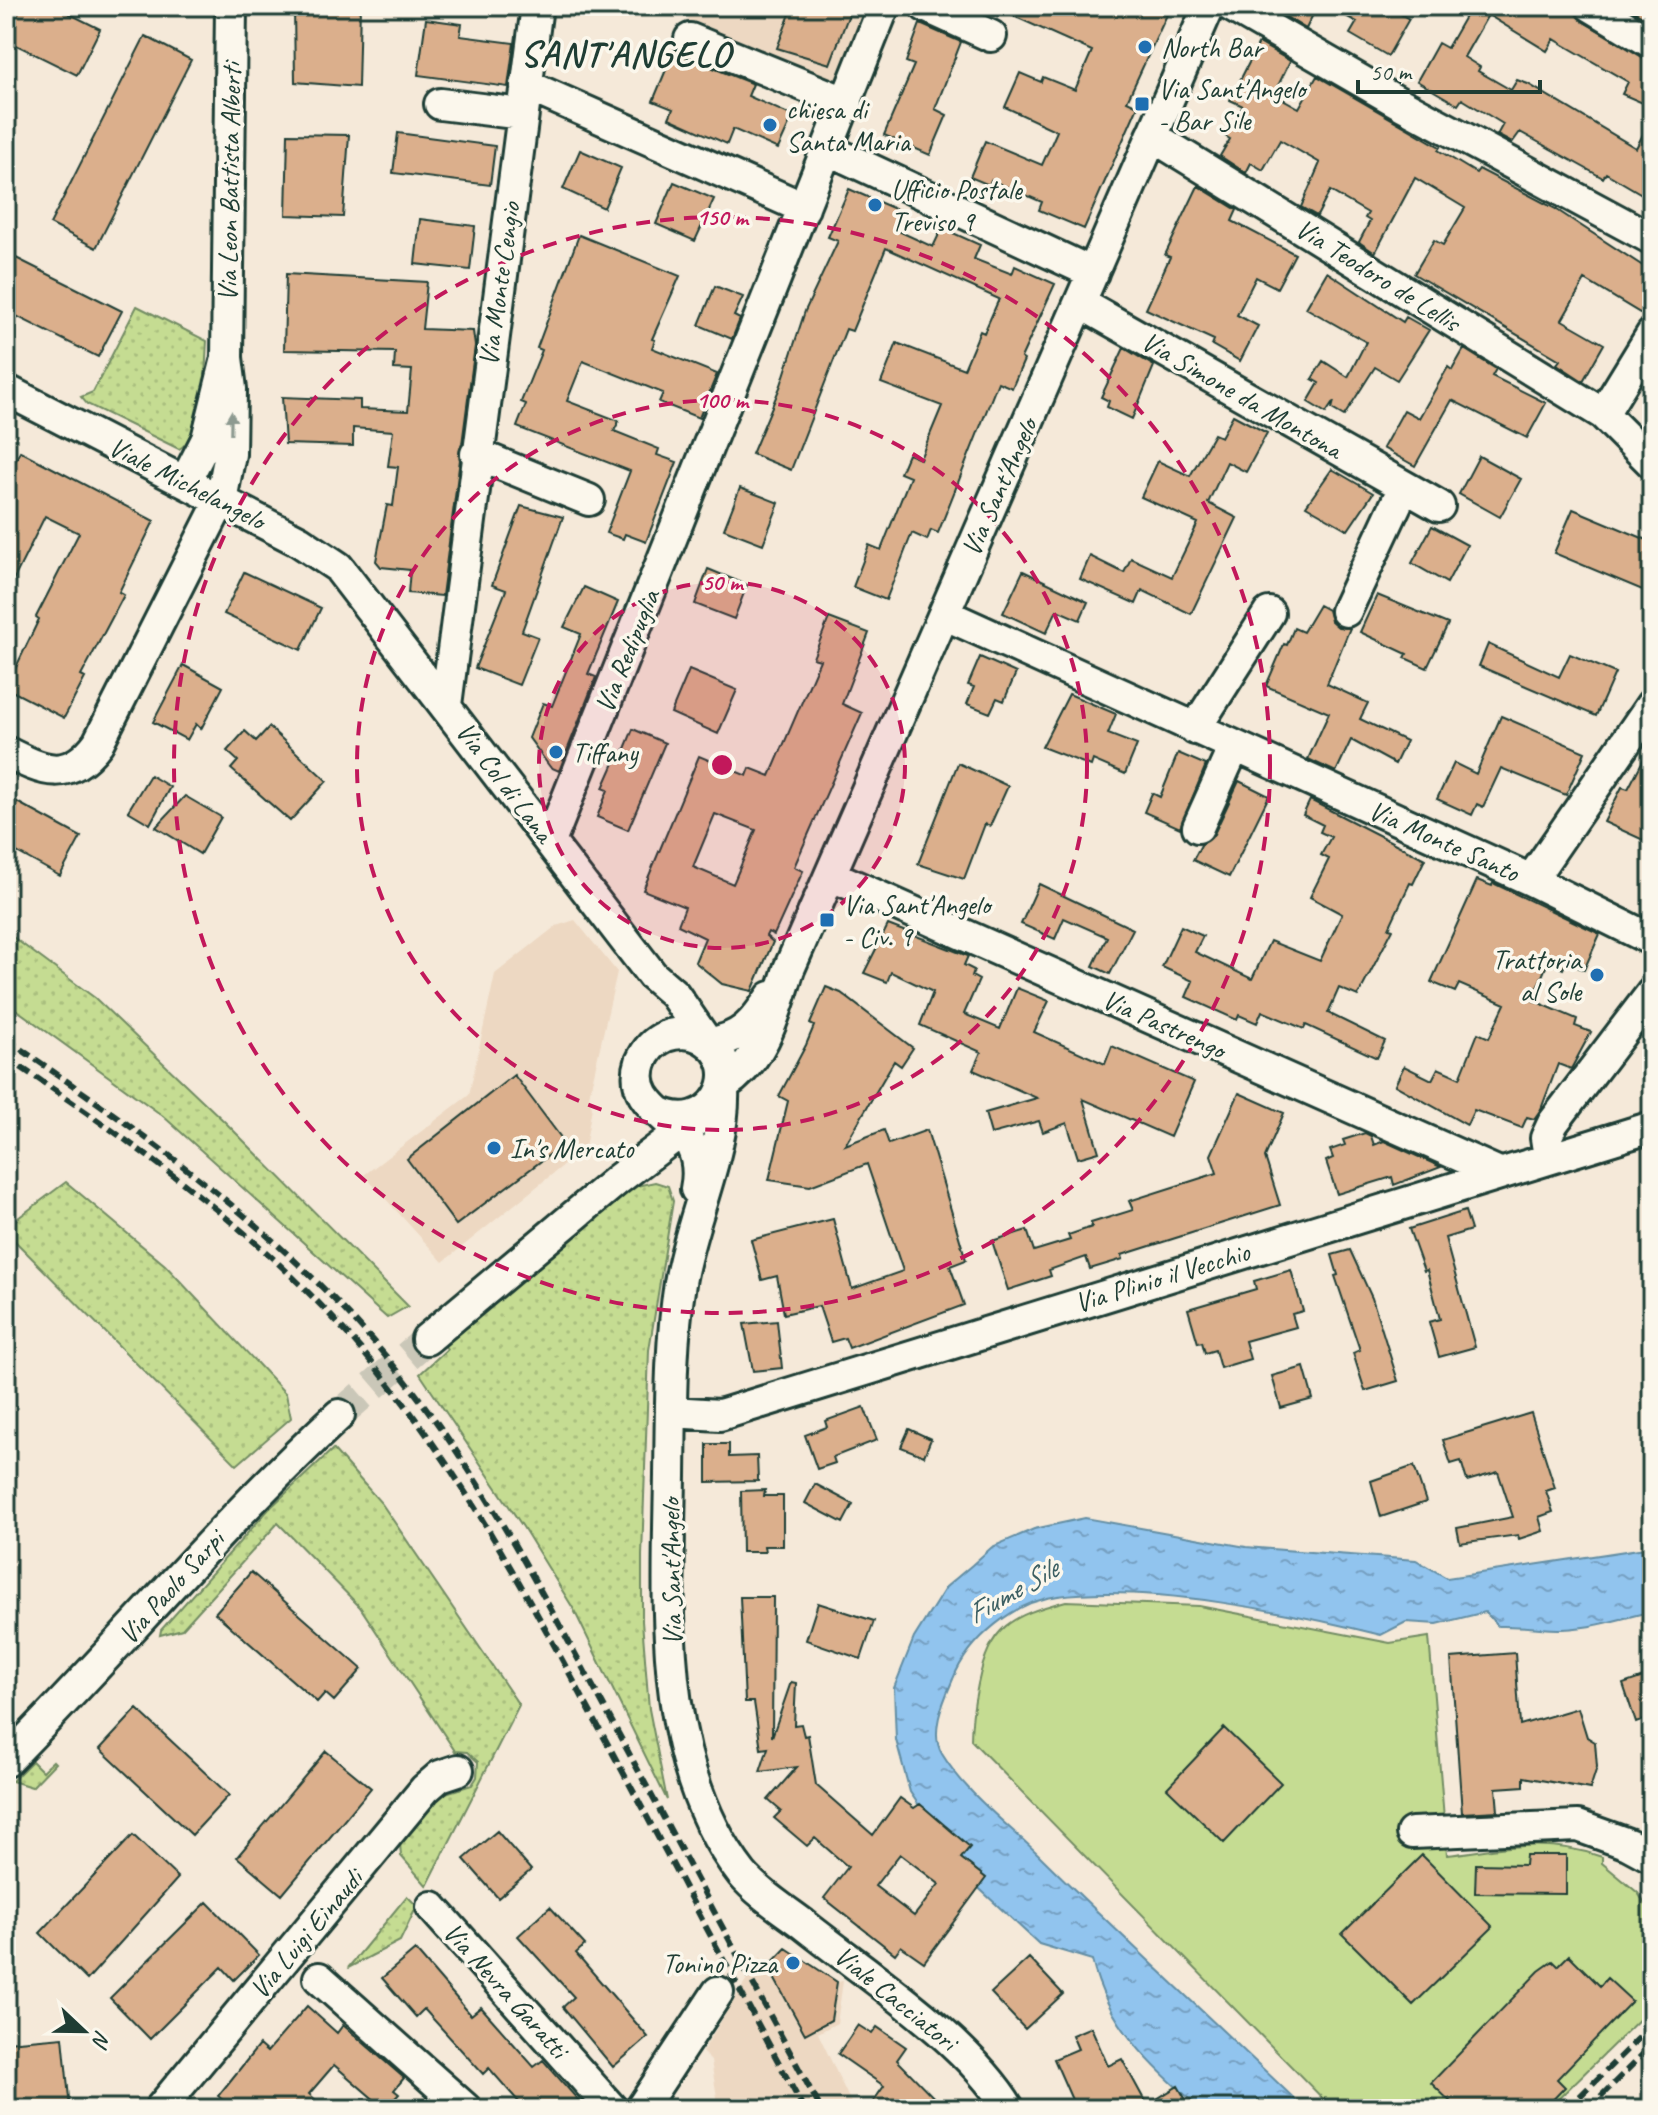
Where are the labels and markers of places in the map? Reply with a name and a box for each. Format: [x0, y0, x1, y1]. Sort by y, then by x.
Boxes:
place label: North Bar [1161, 30, 1265, 65]
marker: North Bar [1136, 38, 1154, 56]
place label: Via Sant'Angelo - Bar Sile [1158, 71, 1308, 138]
place label: chiesa di Santa Maria [786, 92, 911, 159]
marker: Via Sant'Angelo - Bar Sile [1133, 95, 1151, 113]
marker: chiesa di Santa Maria [761, 116, 779, 134]
place label: Ufficio Postale Treviso 9 [891, 172, 1023, 239]
marker: Ufficio Postale Treviso 9 [866, 196, 884, 214]
place label: Tiffany [572, 735, 640, 770]
marker: Tiffany [547, 743, 565, 761]
centre of rings [708, 751, 736, 779]
place label: Via Sant'Angelo - Civ. 9 [843, 887, 993, 954]
marker: Via Sant'Angelo - Civ. 9 [818, 911, 836, 929]
place label: Trattoria al Sole [1492, 942, 1583, 1009]
marker: Trattoria al Sole [1588, 966, 1606, 984]
place label: In's Mercato [510, 1131, 635, 1166]
marker: In's Mercato [485, 1139, 503, 1157]
place label: Tonino Pizza [662, 1946, 779, 1981]
marker: Tonino Pizza [784, 1954, 802, 1972]

